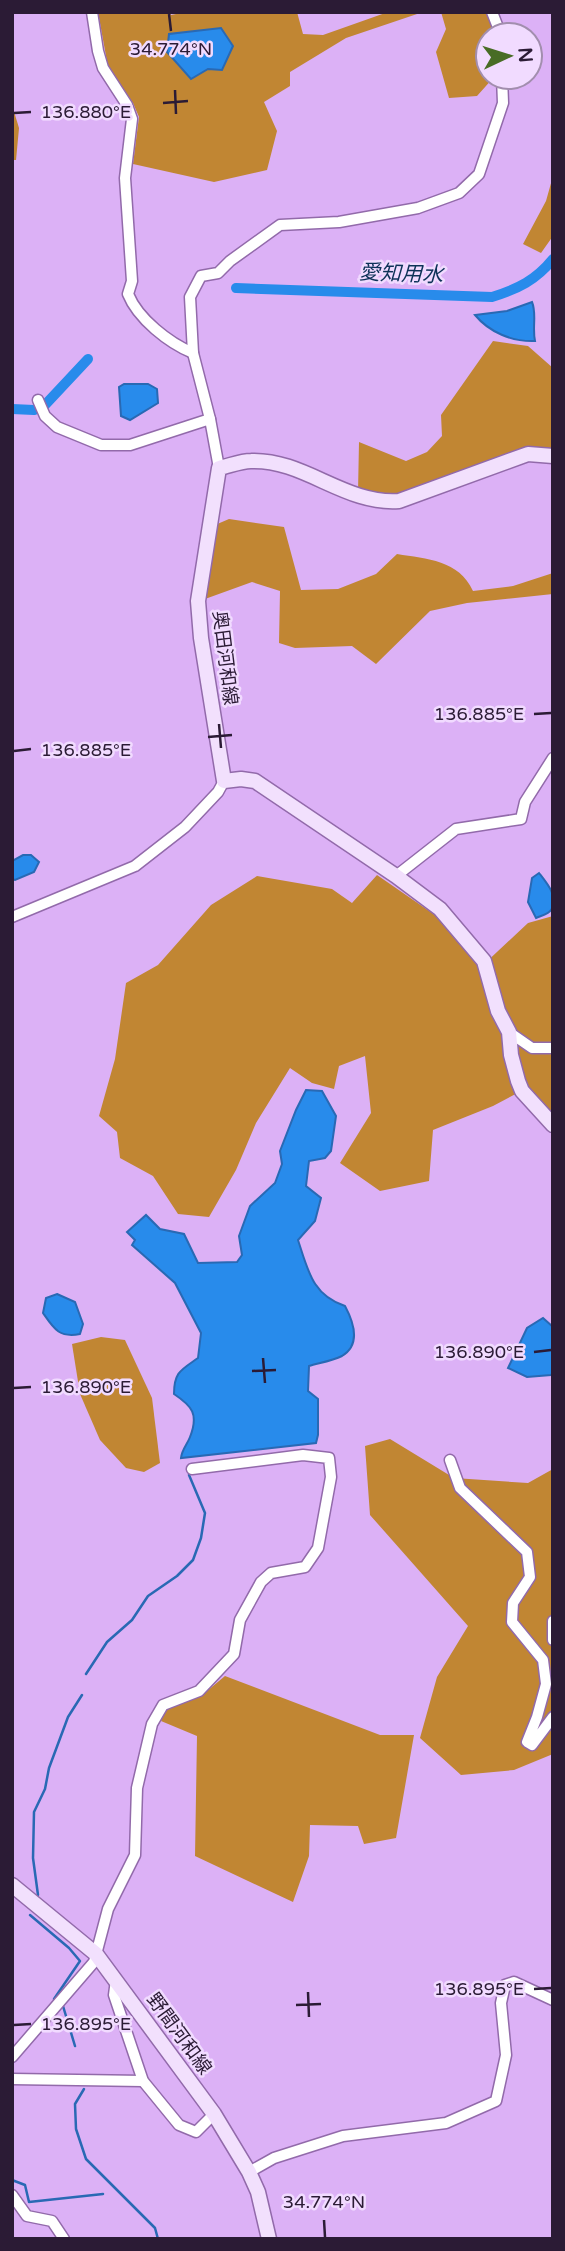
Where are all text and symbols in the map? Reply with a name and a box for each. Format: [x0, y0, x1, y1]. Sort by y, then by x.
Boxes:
north arrow [474, 21, 544, 91]
text: 34.774°N [130, 38, 212, 60]
text: N [513, 47, 536, 63]
text: 136.880°E [41, 101, 131, 123]
water label: 愛知用水 [359, 260, 445, 288]
street label: 奥田河和線 [208, 610, 242, 706]
text: 136.885°E [434, 703, 524, 725]
text: 136.885°E [41, 739, 131, 761]
text: 136.890°E [434, 1341, 524, 1363]
text: 136.890°E [41, 1376, 131, 1398]
text: 136.895°E [434, 1978, 524, 2000]
street label: 野間河和線 [142, 1989, 216, 2079]
text: 136.895°E [41, 2013, 131, 2035]
text: 34.774°N [283, 2191, 365, 2213]

